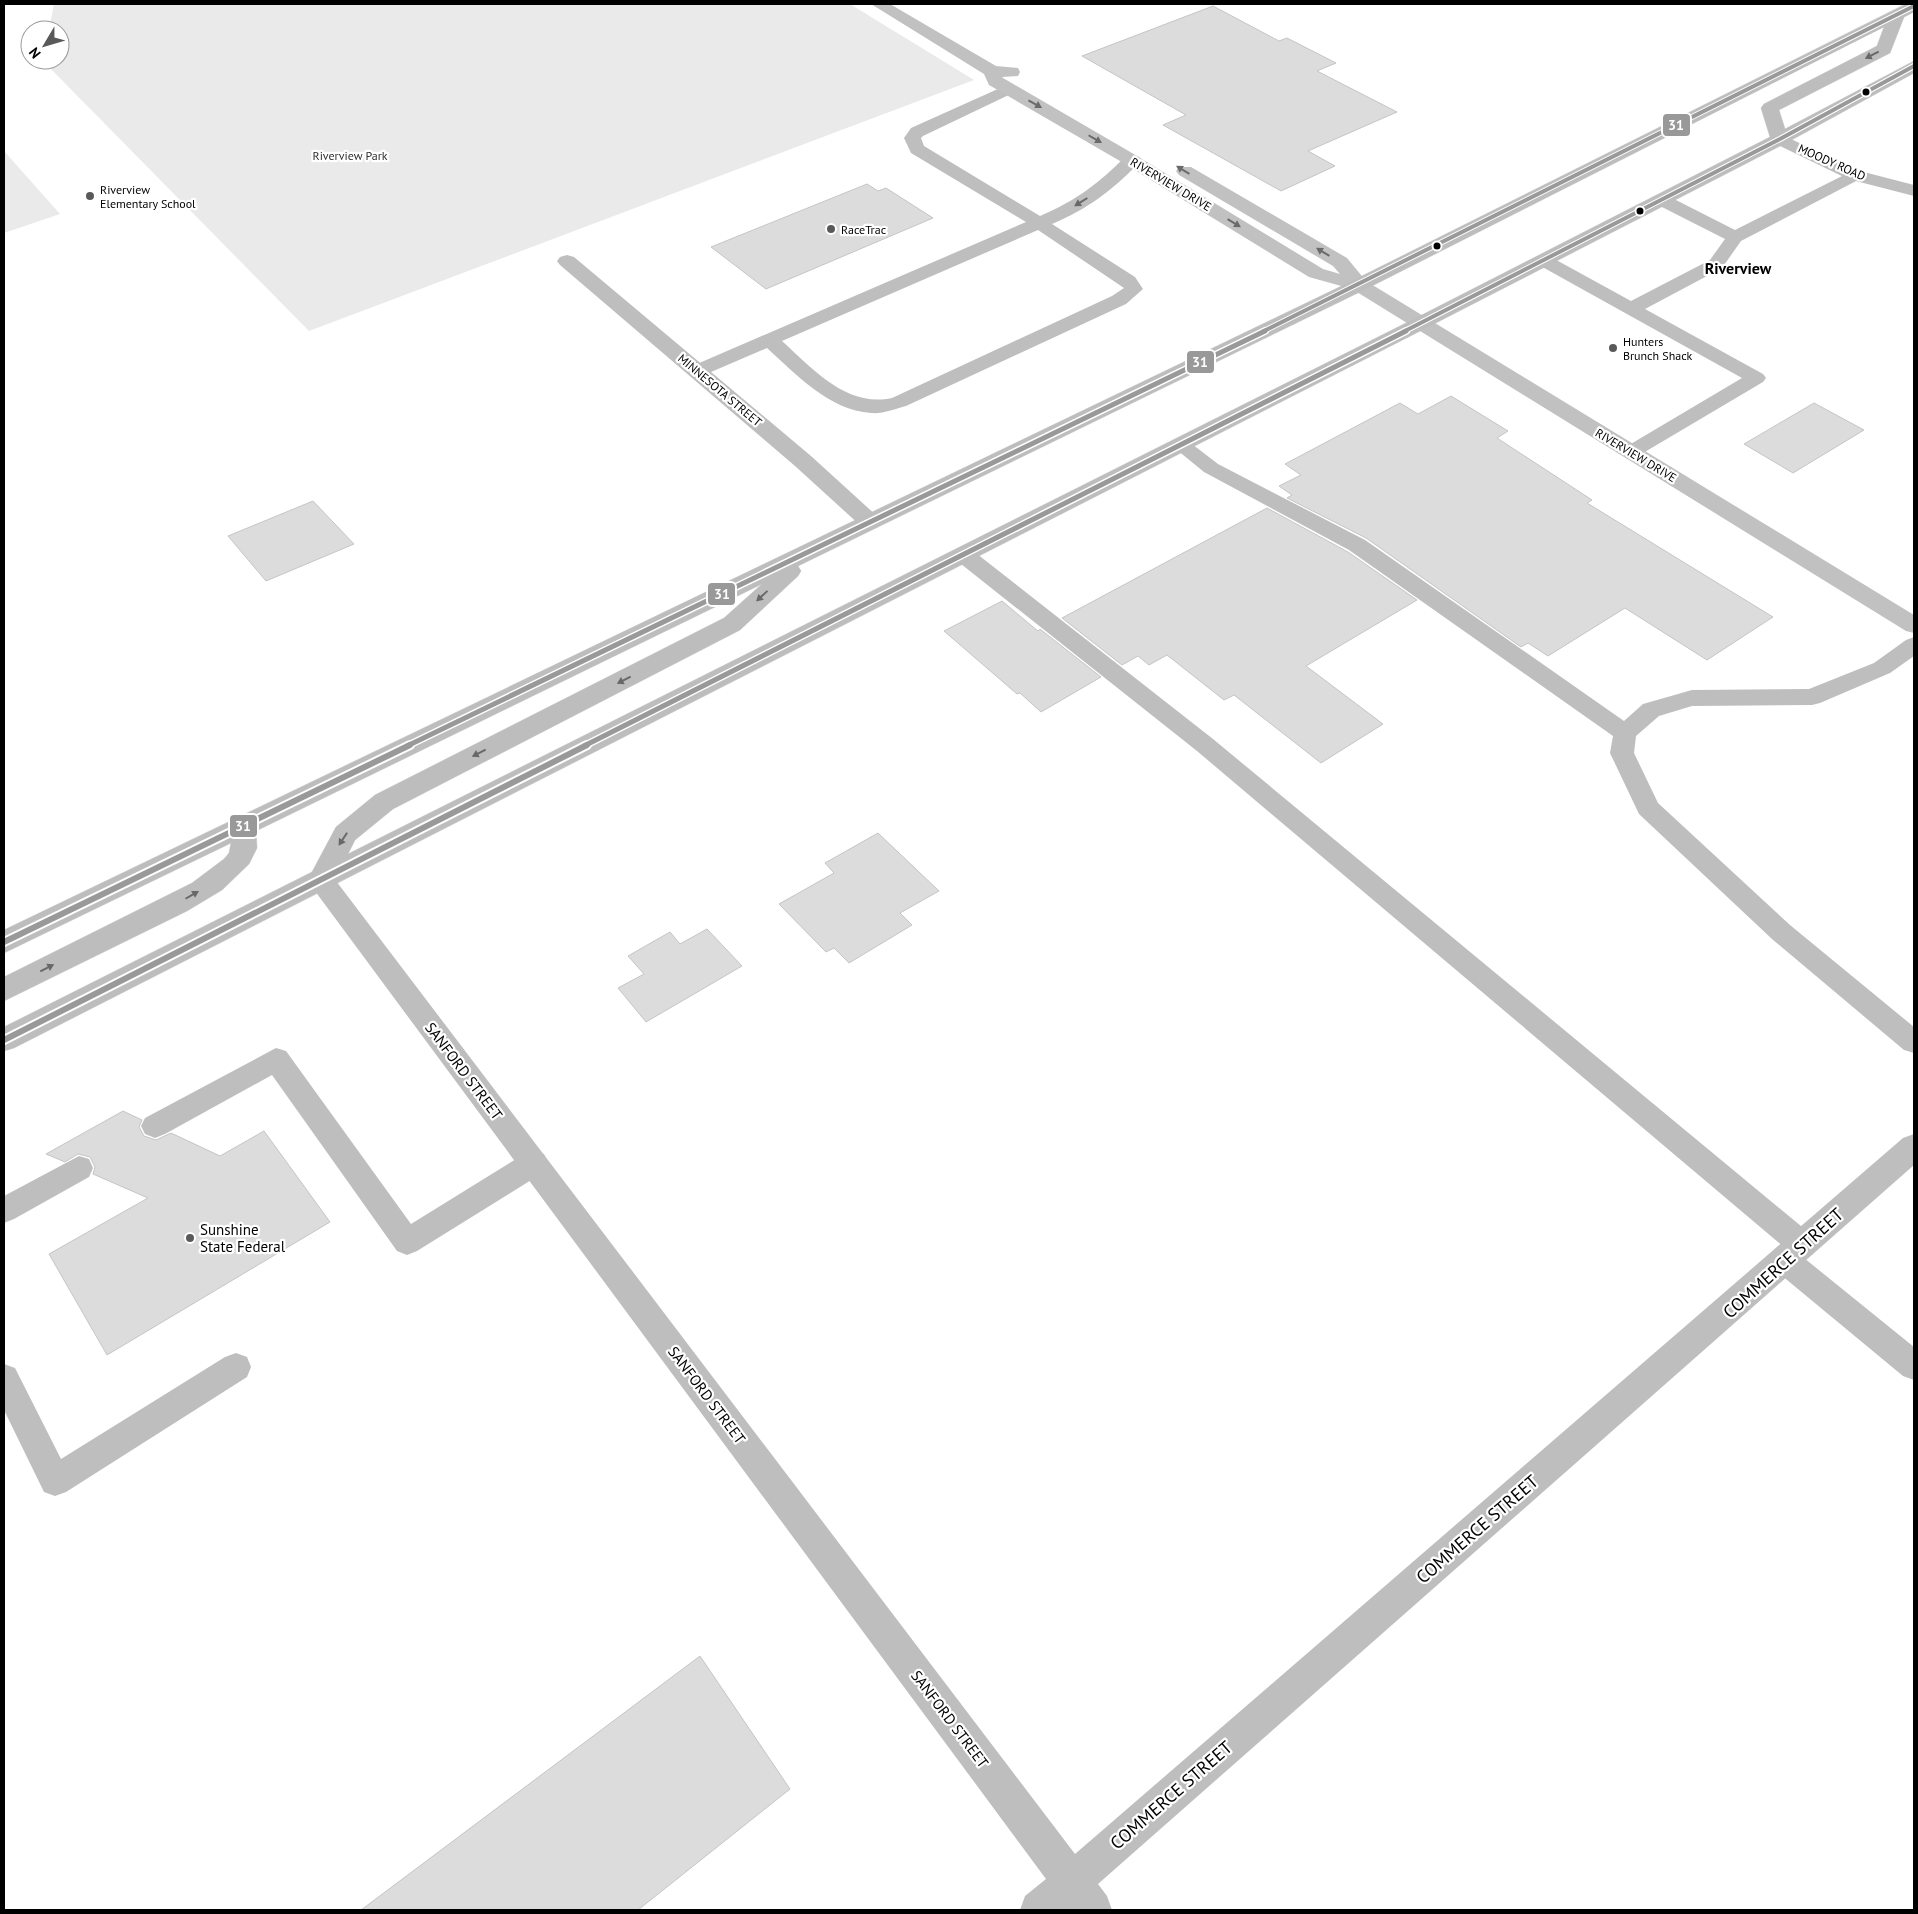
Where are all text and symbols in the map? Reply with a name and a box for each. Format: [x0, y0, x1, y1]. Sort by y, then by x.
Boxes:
north arrow [20, 20, 70, 70]
text: N [25, 44, 45, 62]
one-way arrow [1865, 51, 1879, 59]
unlabelled marker [1861, 87, 1871, 97]
one-way arrow [1028, 99, 1041, 108]
line badge: 31 [1662, 113, 1691, 137]
text: 31 [1668, 116, 1684, 134]
one-way arrow [1089, 134, 1102, 143]
street label: MOODY ROAD [1796, 140, 1868, 184]
park label: Riverview Park [313, 148, 388, 163]
street label: RIVERVIEW DRIVE [1128, 154, 1214, 214]
one-way arrow [1176, 165, 1189, 174]
place label: Riverview Elementary School [100, 182, 196, 211]
marker: Riverview Elementary School [84, 190, 96, 202]
one-way arrow [1074, 197, 1087, 207]
unlabelled marker [1635, 206, 1645, 216]
one-way arrow [1228, 218, 1241, 228]
place label: RaceTrac [841, 222, 887, 237]
marker: RaceTrac [825, 223, 837, 235]
unlabelled marker [1432, 241, 1442, 251]
one-way arrow [1316, 248, 1329, 257]
district label: Riverview [1705, 258, 1772, 278]
place label: Hunters Brunch Shack [1623, 334, 1693, 363]
marker: Hunters Brunch Shack [1607, 342, 1619, 354]
line badge: 31 [1186, 350, 1215, 374]
street label: MINNESOTA STREET [675, 351, 765, 430]
text: 31 [1192, 353, 1208, 371]
street label: RIVERVIEW DRIVE [1593, 425, 1679, 485]
line badge: 31 [707, 582, 736, 606]
text: 31 [714, 585, 730, 603]
one-way arrow [756, 591, 769, 602]
one-way arrow [617, 676, 631, 684]
one-way arrow [472, 749, 487, 757]
line badge: 31 [229, 814, 258, 838]
text: 31 [235, 817, 251, 835]
one-way arrow [339, 832, 348, 846]
one-way arrow [185, 891, 200, 899]
one-way arrow [40, 964, 55, 972]
street label: SANFORD STREET [421, 1018, 507, 1124]
street label: COMMERCE STREET [1718, 1203, 1848, 1323]
place label: Sunshine State Federal [200, 1220, 286, 1256]
marker: Sunshine State Federal [184, 1232, 196, 1244]
street label: SANFORD STREET [664, 1342, 750, 1448]
street label: COMMERCE STREET [1411, 1470, 1543, 1588]
street label: SANFORD STREET [907, 1666, 993, 1772]
street label: COMMERCE STREET [1105, 1736, 1237, 1854]

